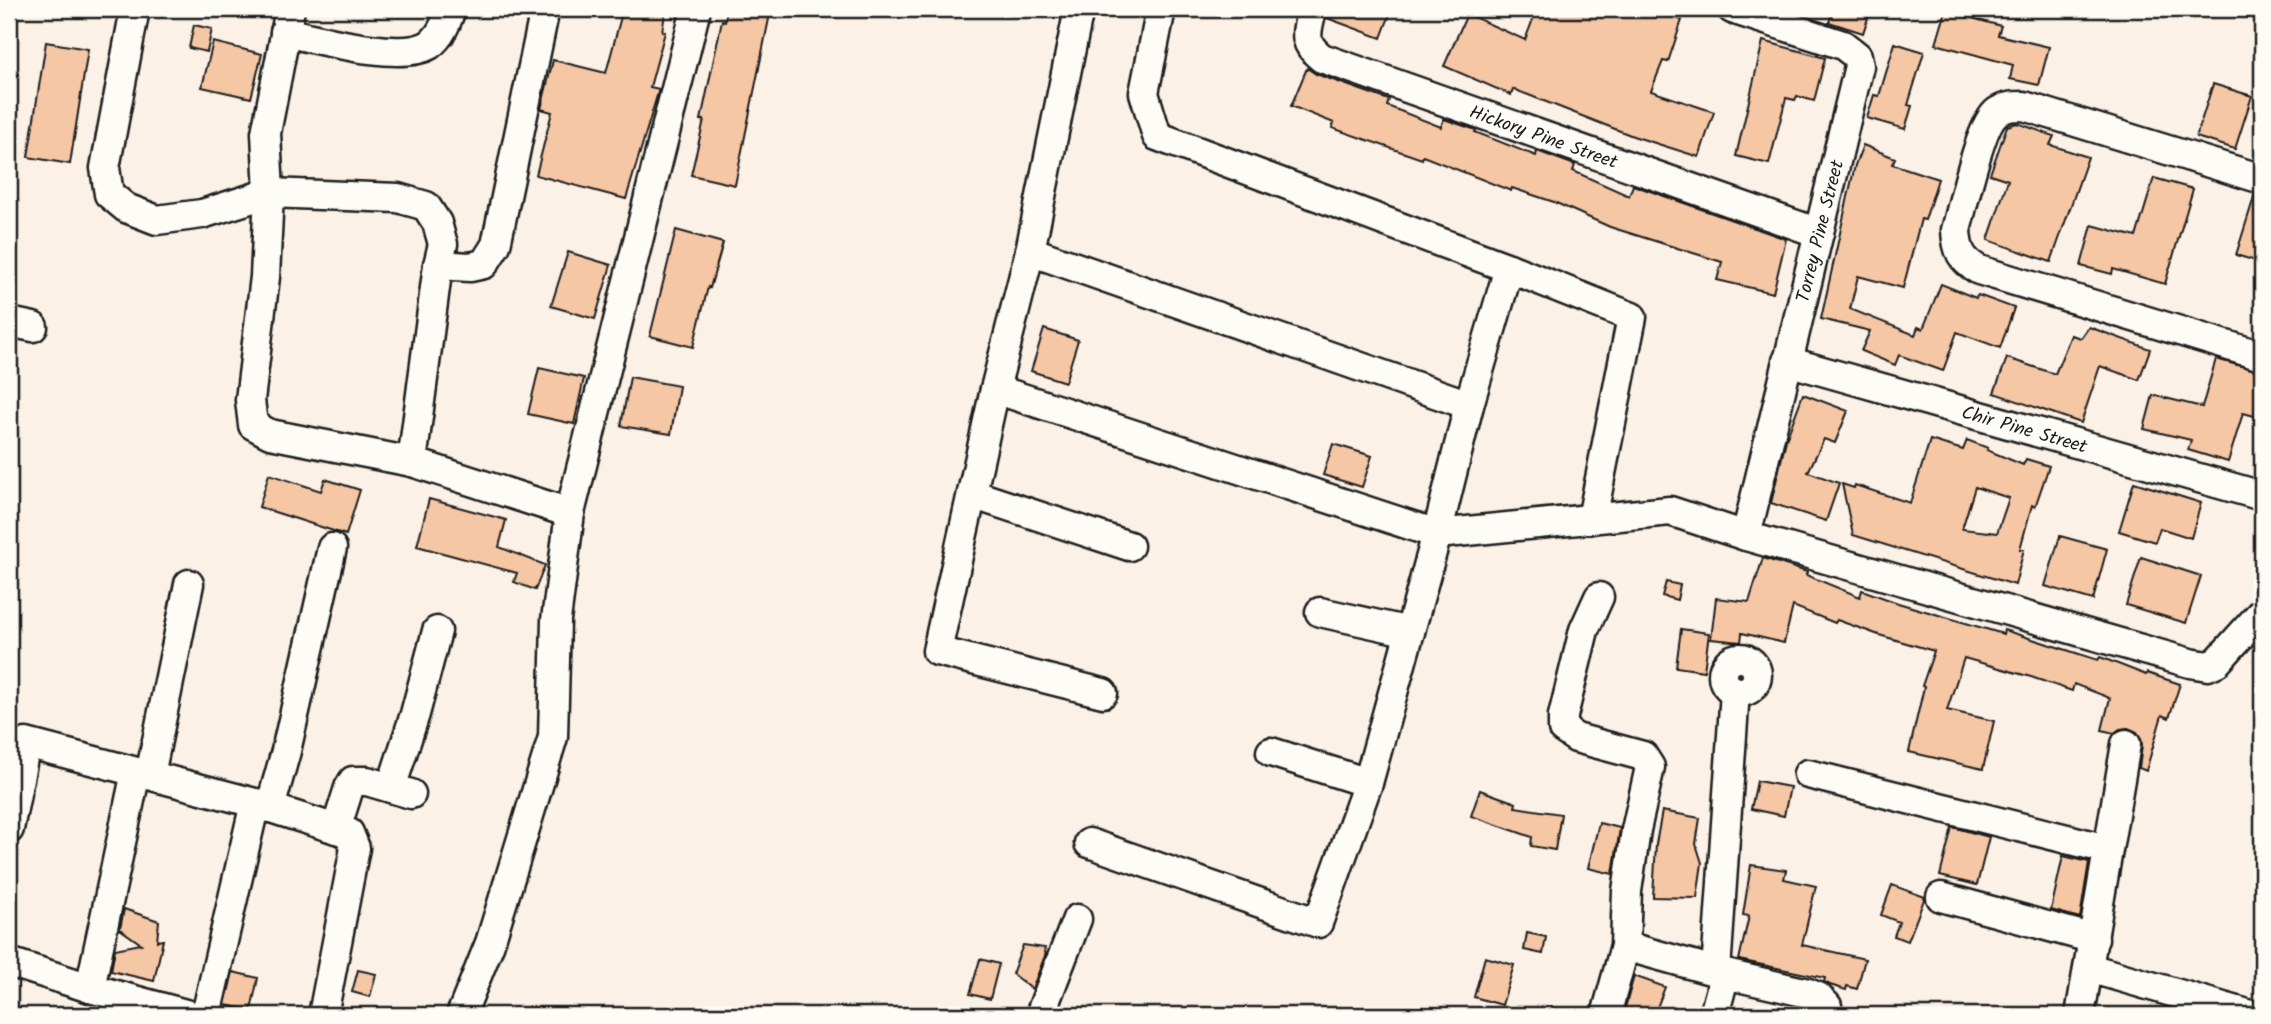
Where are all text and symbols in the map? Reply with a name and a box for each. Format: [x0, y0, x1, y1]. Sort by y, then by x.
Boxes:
street label: Hickory Pine Street [1465, 98, 1622, 178]
street label: Torrey Pine Street [1789, 157, 1853, 306]
street label: Chir Pine Street [1958, 398, 2091, 463]

